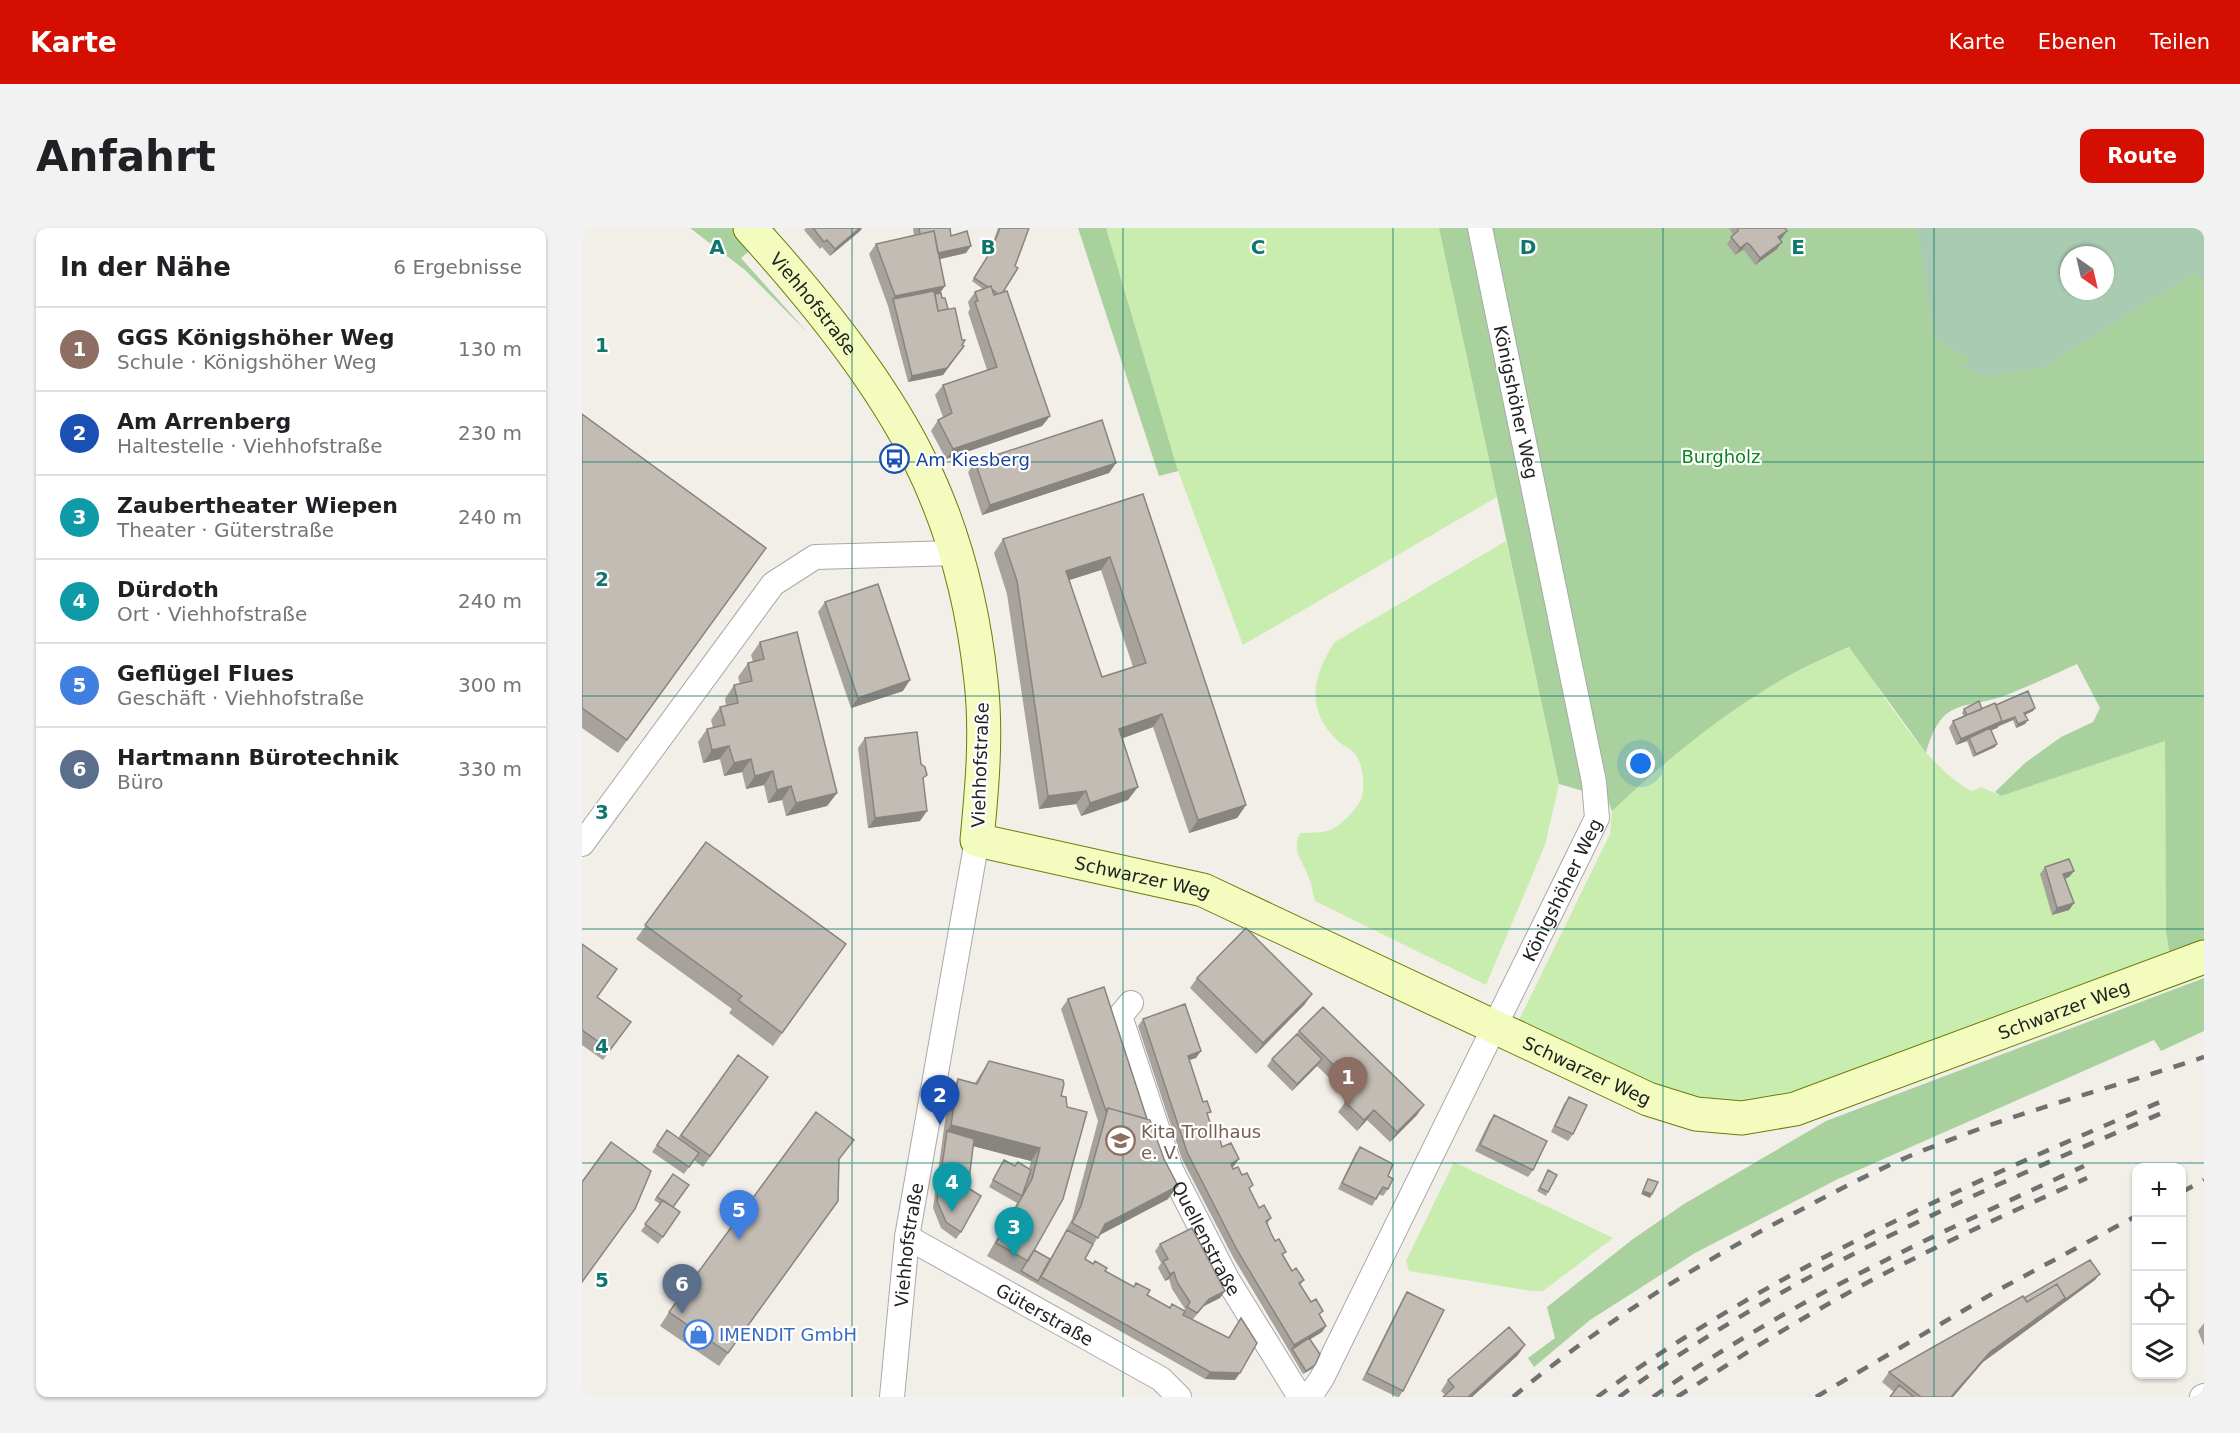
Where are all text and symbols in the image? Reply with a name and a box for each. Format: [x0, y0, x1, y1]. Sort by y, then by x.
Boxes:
text: Karte [30, 26, 117, 59]
text: Karte [1949, 30, 2005, 54]
text: Ebenen [2038, 30, 2117, 54]
text: Teilen [2150, 30, 2210, 54]
button: Route [2080, 129, 2204, 183]
text: Anfahrt [36, 132, 216, 181]
text: A [709, 235, 725, 259]
text: B [980, 235, 996, 259]
text: C [1251, 235, 1265, 259]
text: D [1520, 235, 1536, 259]
text: E [1791, 235, 1805, 259]
north arrow [2060, 246, 2114, 300]
street label: Viehhofstraße [766, 248, 862, 359]
text: In der Nähe [60, 252, 231, 282]
text: 6 Ergebnisse [393, 255, 522, 279]
street label: Königshöher Weg [1489, 323, 1543, 481]
text: GGS Königshöher Weg [117, 325, 394, 350]
text: 1 [595, 333, 609, 357]
text: 1 [73, 337, 86, 361]
text: 130 m [458, 337, 522, 361]
text: Schule · Königshöher Weg [117, 350, 377, 374]
text: Am Arrenberg [117, 409, 291, 434]
text: 2 [73, 421, 86, 445]
text: 230 m [458, 421, 522, 445]
text: Haltestelle · Viehhofstraße [117, 434, 382, 458]
bus stop icon: Am Kiesberg [879, 443, 911, 475]
park label: Burgholz [1681, 446, 1761, 467]
place label: Am Kiesberg [916, 449, 1030, 470]
text: Zaubertheater Wiepen [117, 493, 398, 518]
text: 3 [73, 505, 86, 529]
text: 240 m [458, 505, 522, 529]
text: Theater · Güterstraße [117, 518, 334, 542]
text: 2 [595, 567, 609, 591]
text: Dürdoth [117, 577, 219, 602]
text: 4 [73, 589, 86, 613]
text: 240 m [458, 589, 522, 613]
text: Ort · Viehhofstraße [117, 602, 307, 626]
text: Geflügel Flues [117, 661, 294, 686]
text: 5 [73, 673, 86, 697]
text: 300 m [458, 673, 522, 697]
text: Geschäft · Viehhofstraße [117, 686, 364, 710]
street label: Viehhofstraße [967, 702, 993, 828]
text: Hartmann Bürotechnik [117, 745, 399, 770]
your location [1626, 749, 1655, 778]
text: 6 [73, 757, 86, 781]
text: 330 m [458, 757, 522, 781]
text: Büro [117, 770, 163, 794]
text: 3 [595, 800, 609, 824]
street label: Königshöher Weg [1518, 815, 1606, 965]
street label: Schwarzer Weg [1073, 851, 1215, 903]
street label: Schwarzer Weg [1995, 975, 2132, 1043]
street label: Schwarzer Weg [1520, 1031, 1654, 1109]
text: 4 [595, 1034, 609, 1058]
pin: 1 [1328, 1058, 1368, 1107]
pin: 2 [920, 1076, 960, 1125]
place label: Kita Trollhaus e. V. [1141, 1121, 1261, 1163]
school or university icon: Kita Trollhaus e. V. [1104, 1125, 1136, 1157]
pin: 4 [932, 1162, 971, 1212]
map controls [2132, 1163, 2186, 1379]
button: + [2132, 1163, 2186, 1217]
street label: Quellenstraße [1168, 1177, 1245, 1299]
street label: Viehhofstraße [890, 1181, 927, 1308]
pin: 5 [720, 1190, 758, 1240]
pin: 3 [994, 1208, 1034, 1257]
button: − [2132, 1217, 2186, 1271]
pin: 6 [662, 1264, 702, 1314]
text: 5 [595, 1268, 609, 1292]
button: locate [2132, 1271, 2186, 1325]
street label: Güterstraße [993, 1279, 1097, 1350]
shop icon: IMENDIT GmbH [682, 1318, 714, 1350]
place label: IMENDIT GmbH [719, 1324, 857, 1345]
button: layers [2132, 1325, 2186, 1379]

